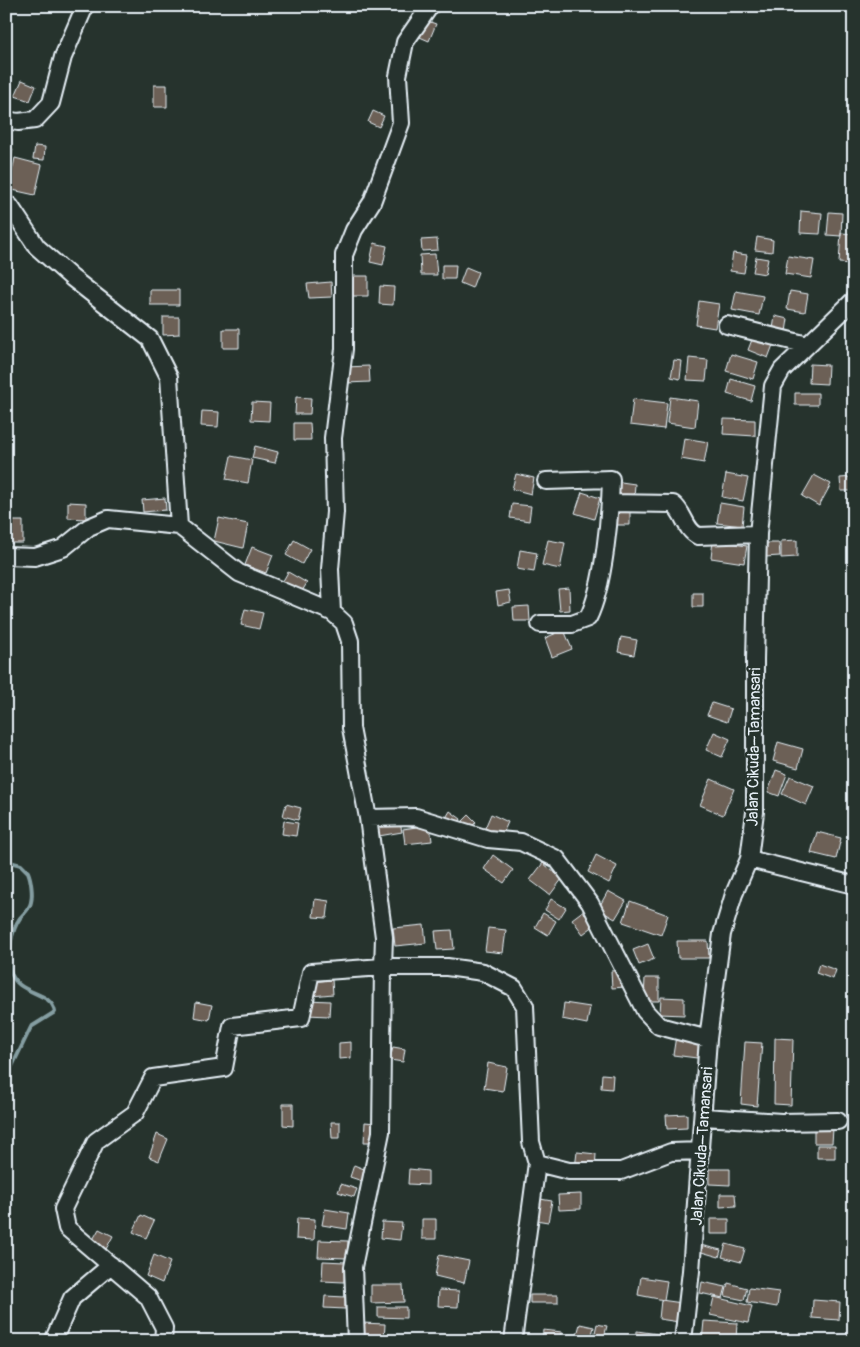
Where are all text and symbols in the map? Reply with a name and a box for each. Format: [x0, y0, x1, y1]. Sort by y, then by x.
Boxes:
street label: Jalan Cikuda–Tamansari [743, 667, 765, 827]
street label: Jalan Cikuda–Tamansari [686, 1066, 718, 1226]

